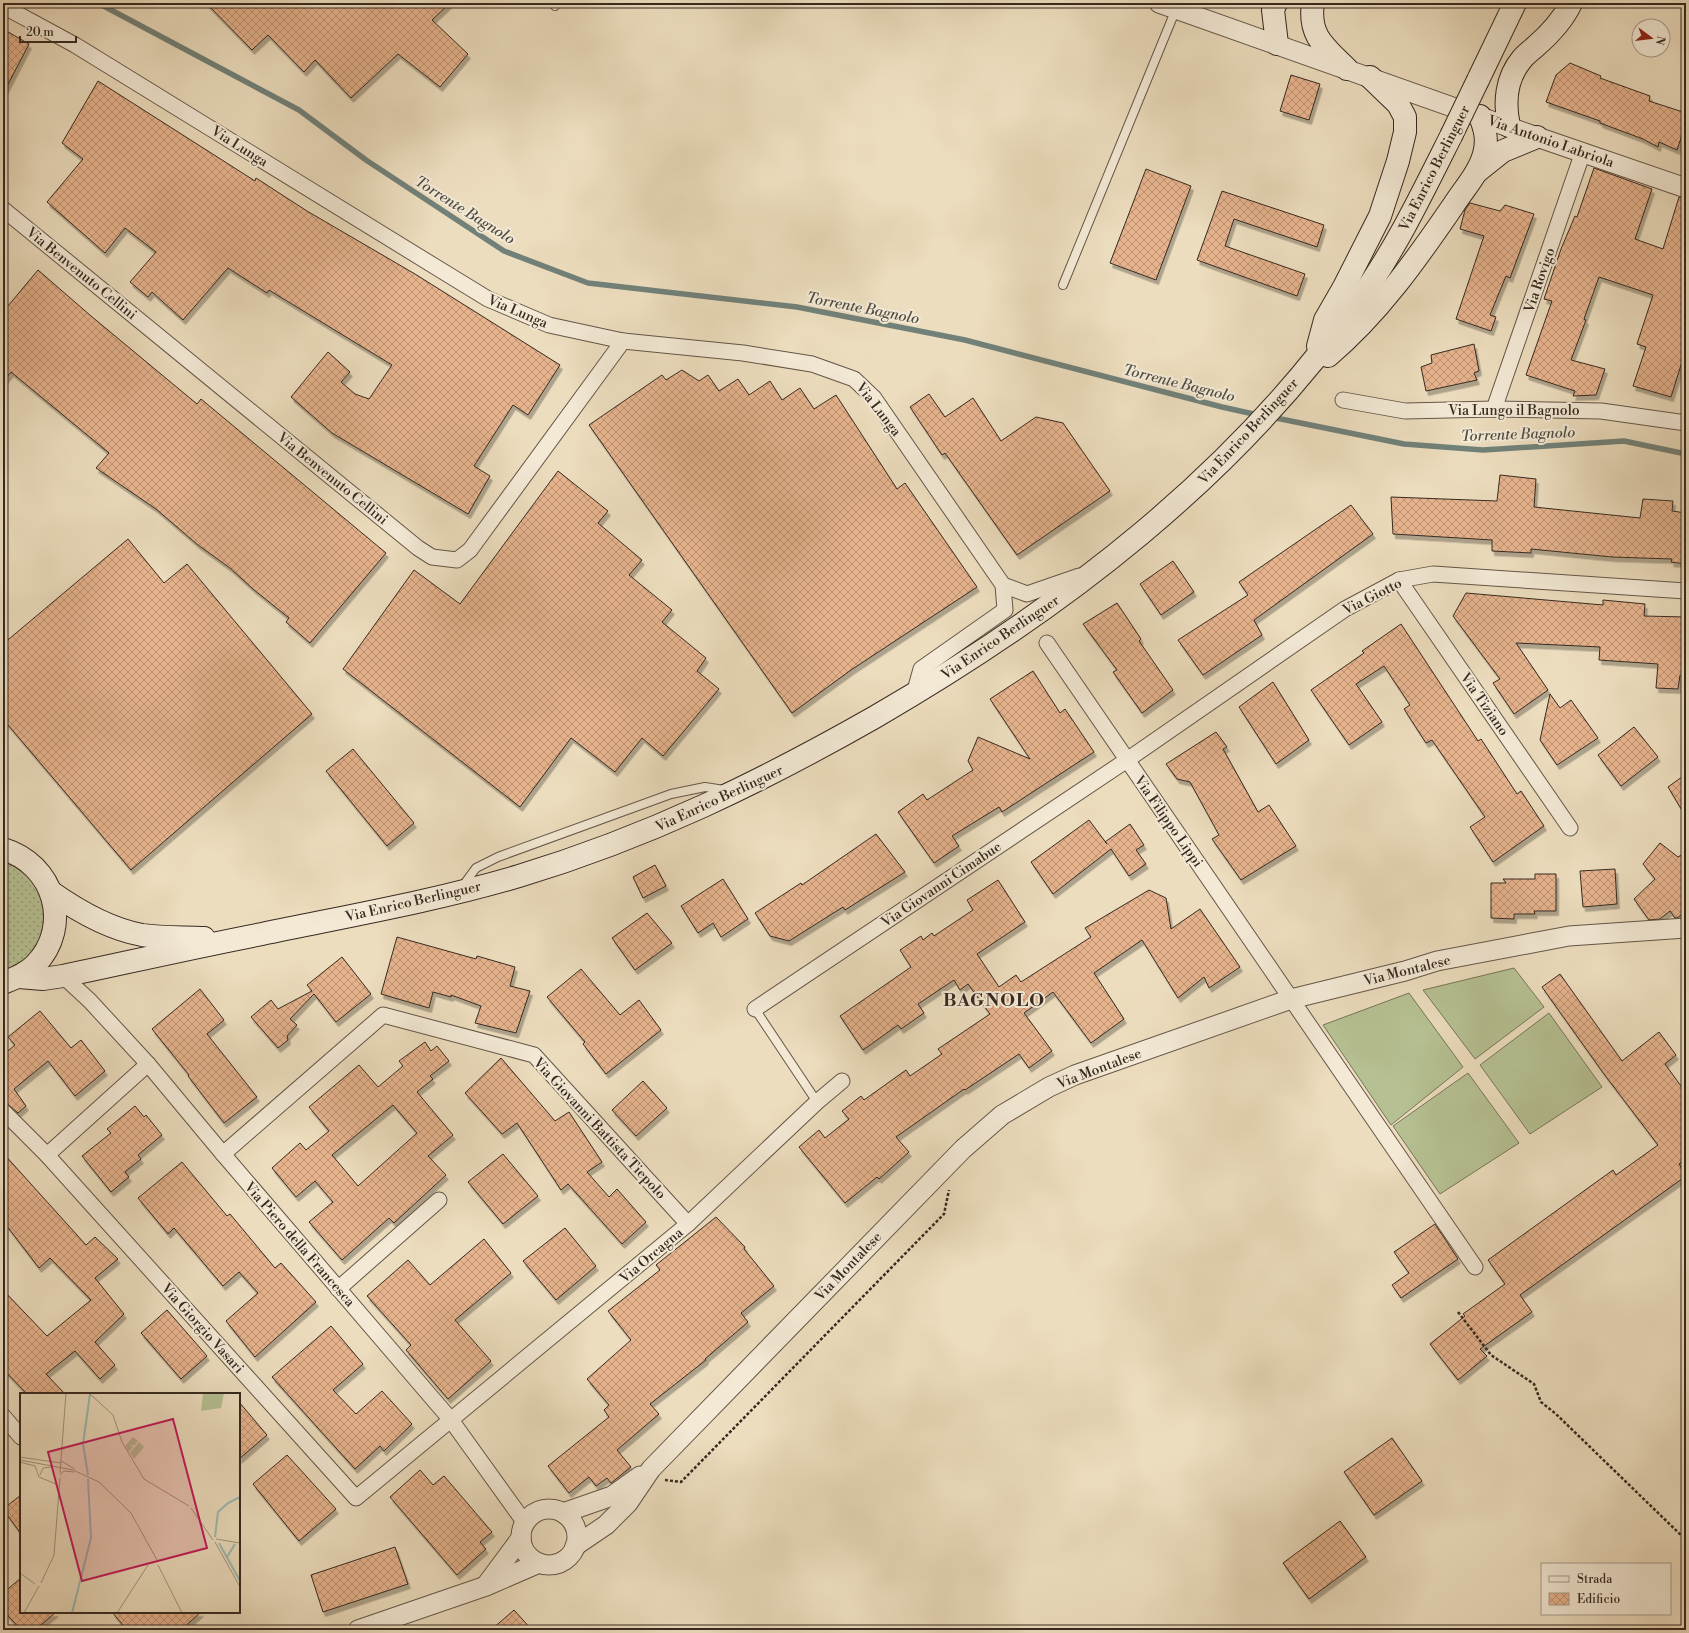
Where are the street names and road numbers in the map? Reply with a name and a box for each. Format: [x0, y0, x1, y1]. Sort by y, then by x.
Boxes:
street label: Via Enrico Berlinguer [1395, 103, 1474, 235]
street label: Via Antonio Labriola [1484, 112, 1617, 172]
street label: Via Lunga [207, 122, 272, 172]
street label: Via Benvenuto Cellini [22, 223, 141, 324]
street label: Via Rovigo [1520, 245, 1560, 316]
street label: Via Lunga [484, 291, 551, 333]
street label: Via Enrico Berlinguer [1194, 375, 1303, 489]
street label: Via Lunga [851, 378, 905, 441]
street label: Via Lungo il Bagnolo [1447, 402, 1580, 420]
street label: Via Benvenuto Cellini [273, 428, 392, 529]
street label: Via Giotto [1339, 574, 1405, 620]
street label: Via Enrico Berlinguer [937, 592, 1063, 685]
street label: Via Tiziano [1455, 669, 1513, 740]
street label: Via Enrico Berlinguer [652, 761, 786, 837]
street label: Via Filippo Lippi [1129, 771, 1207, 871]
street label: Via Giovanni Cimabue [877, 838, 1005, 932]
street label: Via Enrico Berlinguer [343, 878, 483, 927]
street label: Via Montalese [1361, 951, 1453, 991]
street label: Via Montalese [1054, 1045, 1144, 1094]
street label: Via Giovanni Battista Tiepolo [528, 1054, 670, 1203]
street label: Via Piero della Francesca [239, 1178, 359, 1312]
street label: Via Orcagna [615, 1223, 688, 1288]
street label: Via Montalese [811, 1228, 886, 1306]
street label: Via Giorgio Vasari [156, 1279, 248, 1378]

